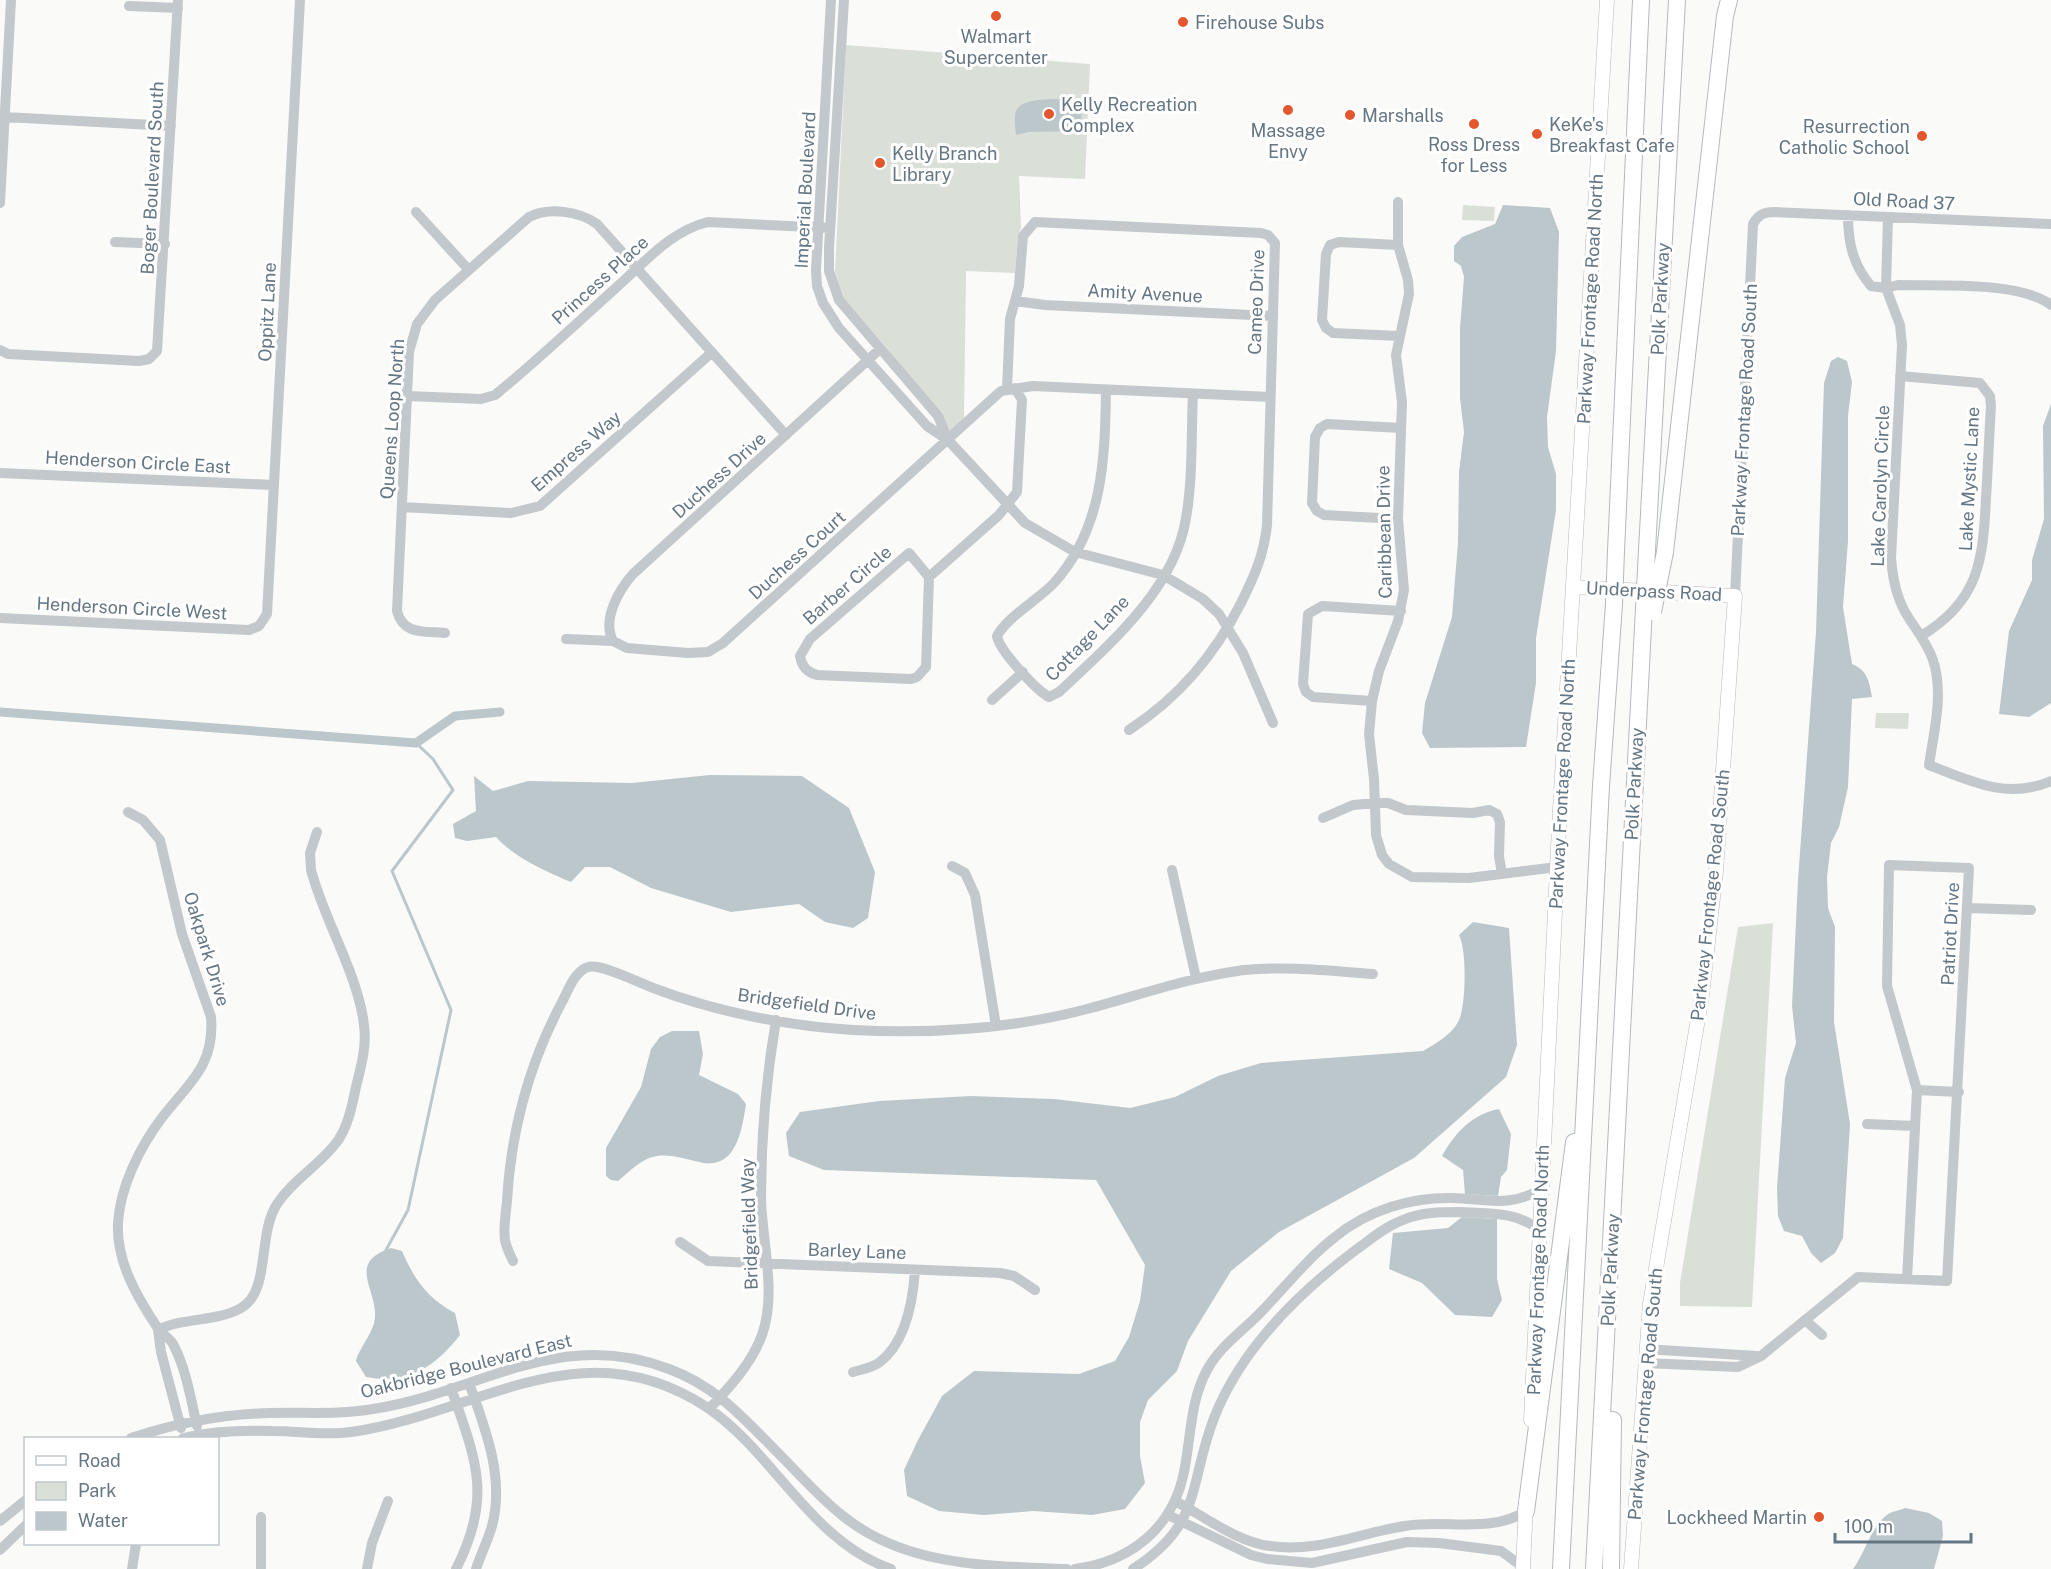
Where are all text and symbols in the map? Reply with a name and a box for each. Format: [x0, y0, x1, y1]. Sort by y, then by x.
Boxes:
marker: Walmart Supercenter [989, 9, 1003, 23]
place label: Firehouse Subs [1195, 12, 1324, 33]
marker: Firehouse Subs [1176, 15, 1190, 29]
place label: Walmart Supercenter [944, 26, 1048, 68]
street label: Boger Boulevard South [136, 81, 168, 275]
place label: Kelly Recreation Complex [1061, 94, 1197, 136]
marker: Massage Envy [1281, 103, 1295, 117]
place label: Marshalls [1362, 105, 1444, 126]
marker: Kelly Recreation Complex [1042, 107, 1056, 121]
marker: Marshalls [1343, 108, 1357, 122]
street label: Imperial Boulevard [790, 111, 820, 269]
place label: KeKe's Breakfast Cafe [1549, 114, 1675, 156]
place label: Resurrection Catholic School [1779, 116, 1910, 158]
marker: Ross Dress for Less [1467, 117, 1481, 131]
place label: Massage Envy [1250, 120, 1326, 162]
marker: KeKe's Breakfast Cafe [1530, 127, 1544, 141]
marker: Resurrection Catholic School [1915, 129, 1929, 143]
place label: Ross Dress for Less [1428, 134, 1520, 176]
place label: Kelly Branch Library [892, 143, 997, 185]
marker: Kelly Branch Library [873, 156, 887, 170]
street label: Parkway Frontage Road North [1573, 173, 1607, 425]
street label: Old Road 37 [1853, 188, 1955, 214]
street label: Princess Place [547, 231, 653, 329]
street label: Polk Parkway [1647, 242, 1673, 356]
street label: Cameo Drive [1244, 249, 1268, 355]
street label: Oppitz Lane [254, 262, 280, 362]
street label: Amity Avenue [1087, 279, 1203, 307]
street label: Parkway Frontage Road South [1727, 283, 1761, 537]
street label: Queens Loop North [376, 338, 408, 500]
street label: Lake Carolyn Circle [1867, 405, 1893, 567]
street label: Empress Way [527, 406, 625, 496]
street label: Lake Mystic Lane [1955, 406, 1983, 552]
street label: Duchess Drive [668, 427, 770, 523]
street label: Henderson Circle East [45, 447, 231, 477]
street label: Caribbean Drive [1372, 465, 1396, 599]
street label: Duchess Court [744, 506, 850, 604]
street label: Barber Circle [799, 541, 895, 629]
street label: Underpass Road [1585, 577, 1723, 605]
street label: Cottage Lane [1041, 591, 1133, 685]
street label: Henderson Circle West [36, 593, 228, 623]
street label: Parkway Frontage Road North [1545, 658, 1579, 910]
street label: Polk Parkway [1621, 727, 1647, 841]
street label: Parkway Frontage Road South [1686, 768, 1734, 1022]
street label: Patriot Drive [1937, 882, 1963, 986]
street label: Oakpark Drive [180, 889, 234, 1009]
street label: Bridgefield Drive [736, 984, 878, 1024]
street label: Parkway Frontage Road North [1523, 1144, 1553, 1396]
street label: Bridgefield Way [736, 1157, 762, 1290]
street label: Polk Parkway [1597, 1213, 1623, 1327]
street label: Barley Lane [807, 1239, 907, 1263]
street label: Parkway Frontage Road South [1624, 1267, 1666, 1521]
street label: Oakbridge Boulevard East [358, 1330, 574, 1402]
legend [24, 1437, 219, 1545]
text: Road [78, 1450, 121, 1471]
text: Park [78, 1480, 116, 1501]
scale bar [1835, 1506, 1972, 1544]
place label: Lockheed Martin [1667, 1507, 1807, 1528]
text: Water [78, 1510, 128, 1531]
marker: Lockheed Martin [1812, 1510, 1826, 1524]
text: 100 m [1844, 1516, 1893, 1537]

